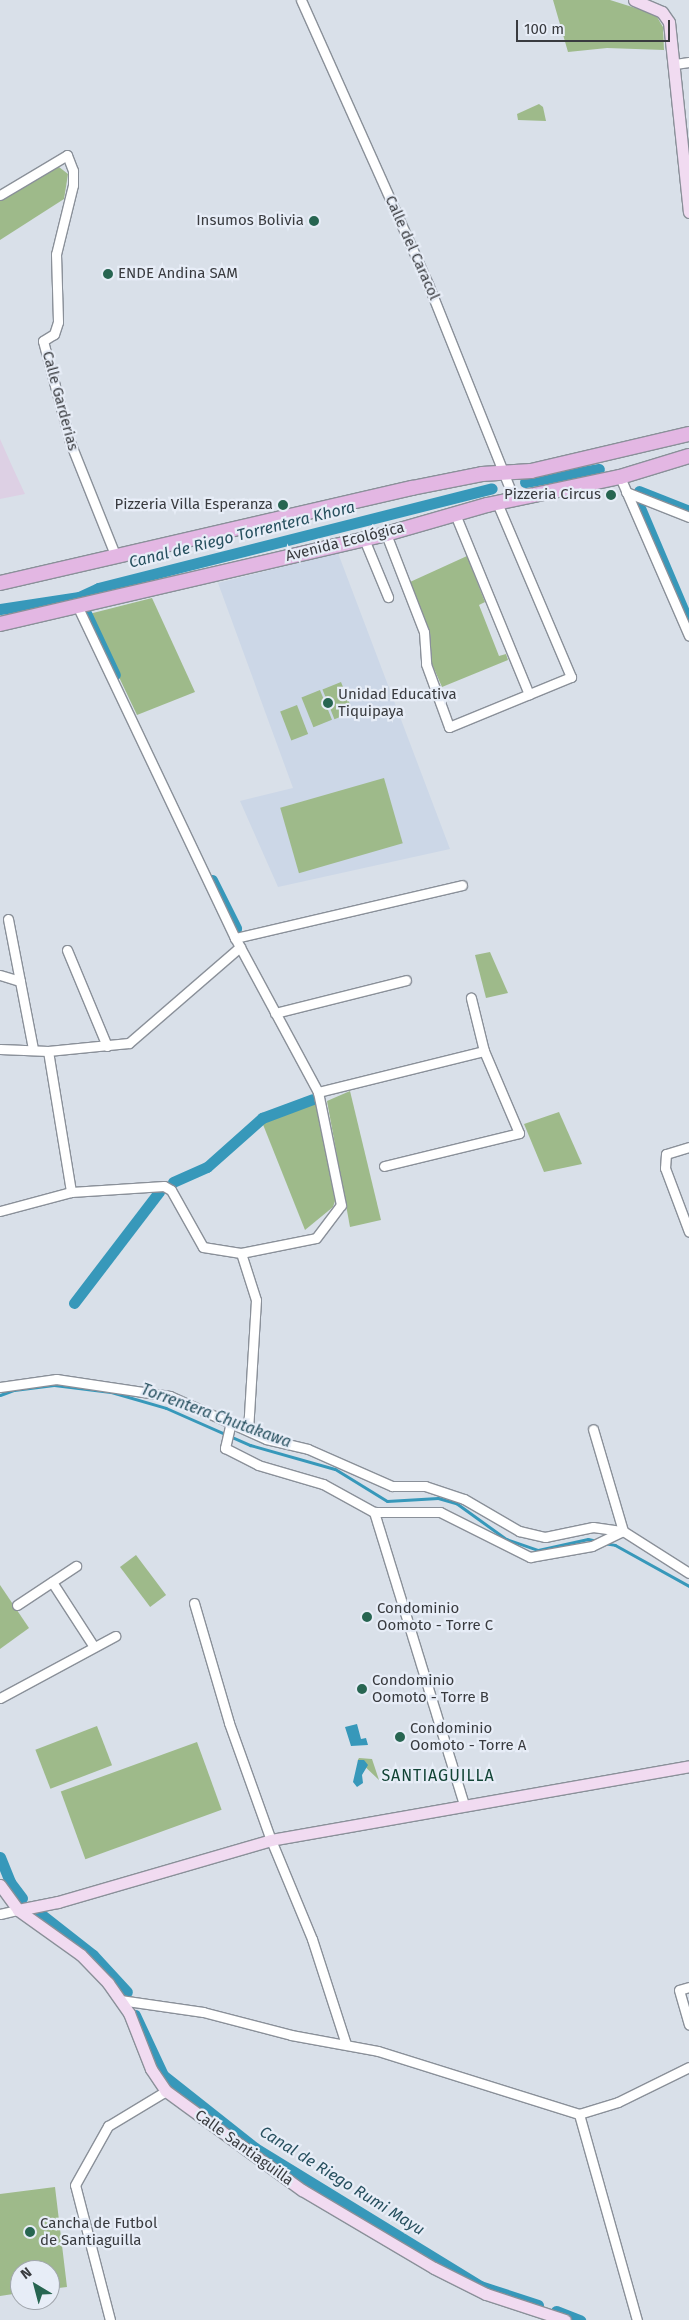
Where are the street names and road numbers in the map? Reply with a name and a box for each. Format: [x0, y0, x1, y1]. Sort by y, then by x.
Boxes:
street label: Calle del Caracol [381, 193, 443, 303]
street label: Calle Garderias [38, 349, 82, 453]
street label: Avenida Ecológica [284, 519, 406, 565]
street label: Calle Santiaguilla [191, 2106, 297, 2190]

